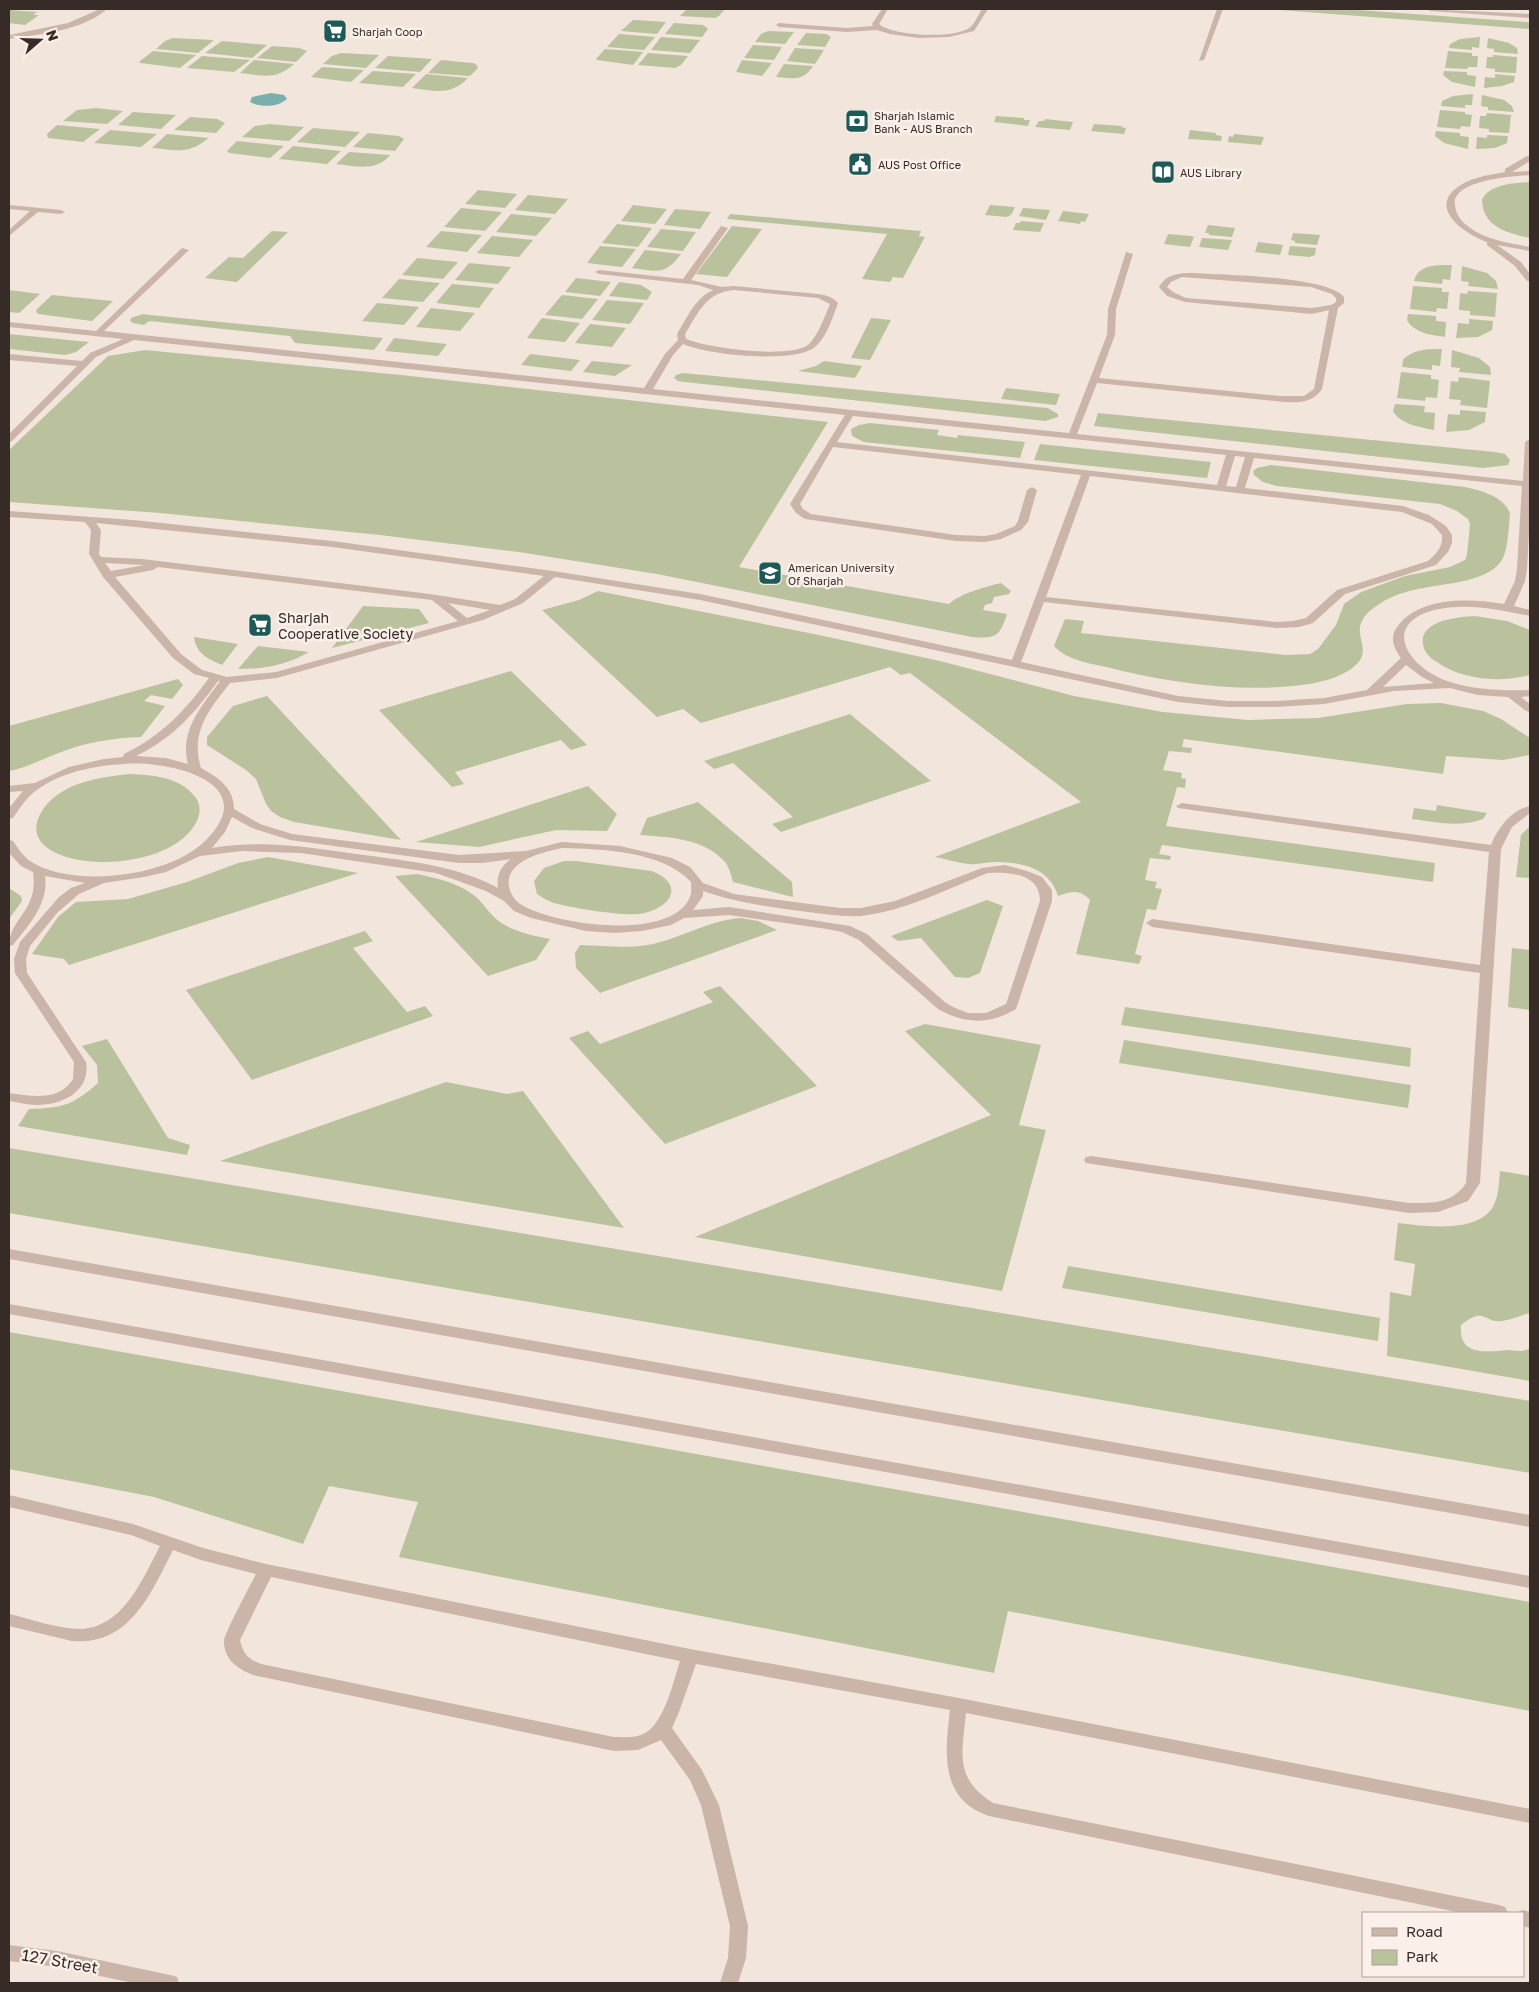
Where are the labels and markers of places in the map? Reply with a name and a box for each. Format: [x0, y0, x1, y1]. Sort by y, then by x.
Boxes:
supermarket icon: Sharjah Coop [322, 18, 348, 44]
place label: Sharjah Coop [352, 25, 423, 38]
bank icon: Sharjah Islamic Bank - AUS Branch [844, 108, 870, 134]
place label: Sharjah Islamic Bank - AUS Branch [874, 109, 972, 135]
public building icon: AUS Post Office [847, 151, 873, 177]
place label: AUS Post Office [878, 158, 961, 171]
library icon: AUS Library [1150, 159, 1176, 185]
place label: AUS Library [1180, 166, 1242, 179]
school or university icon: American University Of Sharjah [757, 560, 783, 586]
place label: American University Of Sharjah [788, 561, 894, 587]
place label: Sharjah Cooperative Society [278, 609, 413, 642]
supermarket icon: Sharjah Cooperative Society [247, 612, 273, 638]

